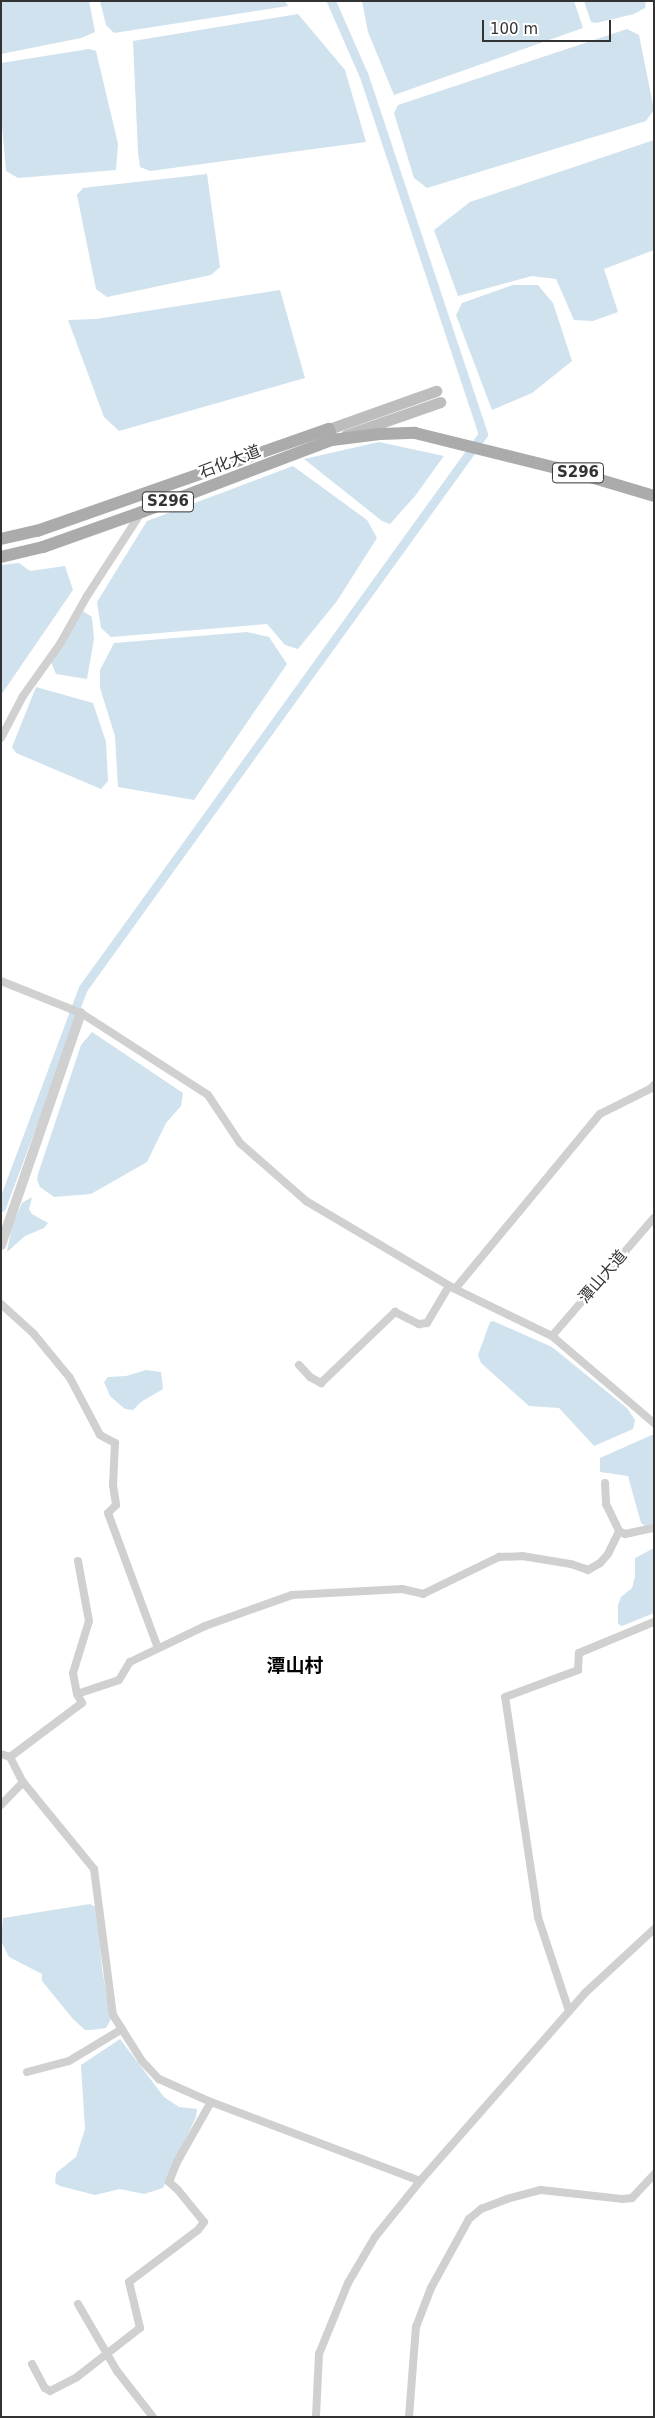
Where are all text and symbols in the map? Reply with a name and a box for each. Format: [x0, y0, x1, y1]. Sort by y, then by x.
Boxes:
scale bar [485, 10, 614, 42]
text: 100 m [490, 20, 538, 38]
street label: 石化大道 [197, 442, 263, 482]
road number: S296 [552, 460, 604, 486]
road number: S296 [142, 490, 194, 514]
street label: 潭山大道 [575, 1247, 631, 1307]
district label: 潭山村 [267, 1655, 323, 1677]

